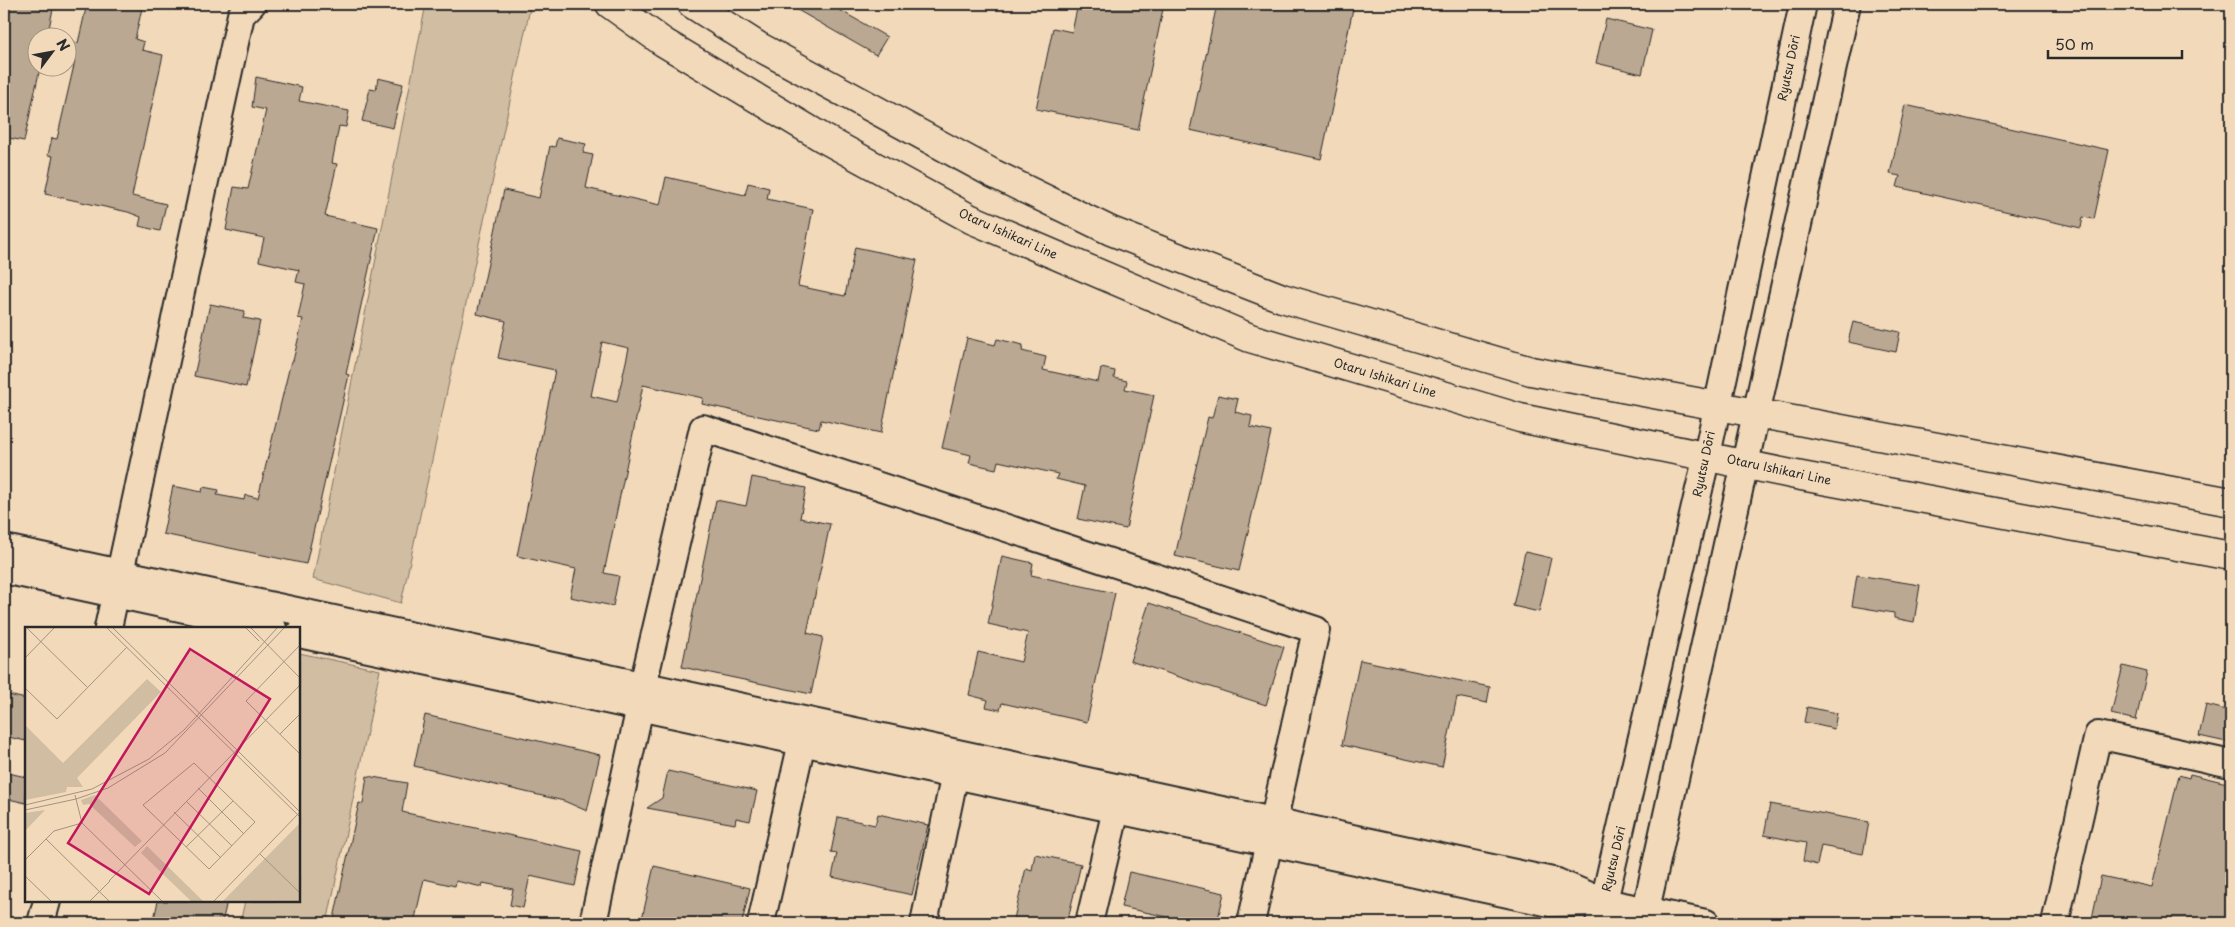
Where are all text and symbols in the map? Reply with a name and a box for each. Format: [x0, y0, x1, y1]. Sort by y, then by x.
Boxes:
north arrow [28, 28, 78, 78]
scale bar [2048, 28, 2181, 60]
text: 50 m [2055, 32, 2094, 55]
street label: Ryutsu Dōri [1772, 33, 1804, 103]
text: N [52, 35, 75, 55]
street label: Otaru Ishikari Line [956, 203, 1061, 263]
street label: Otaru Ishikari Line [1332, 353, 1439, 401]
street label: Ryutsu Dōri [1687, 429, 1719, 499]
street label: Otaru Ishikari Line [1725, 449, 1834, 489]
inset map [25, 627, 300, 902]
street label: Ryutsu Dōri [1597, 824, 1629, 894]

